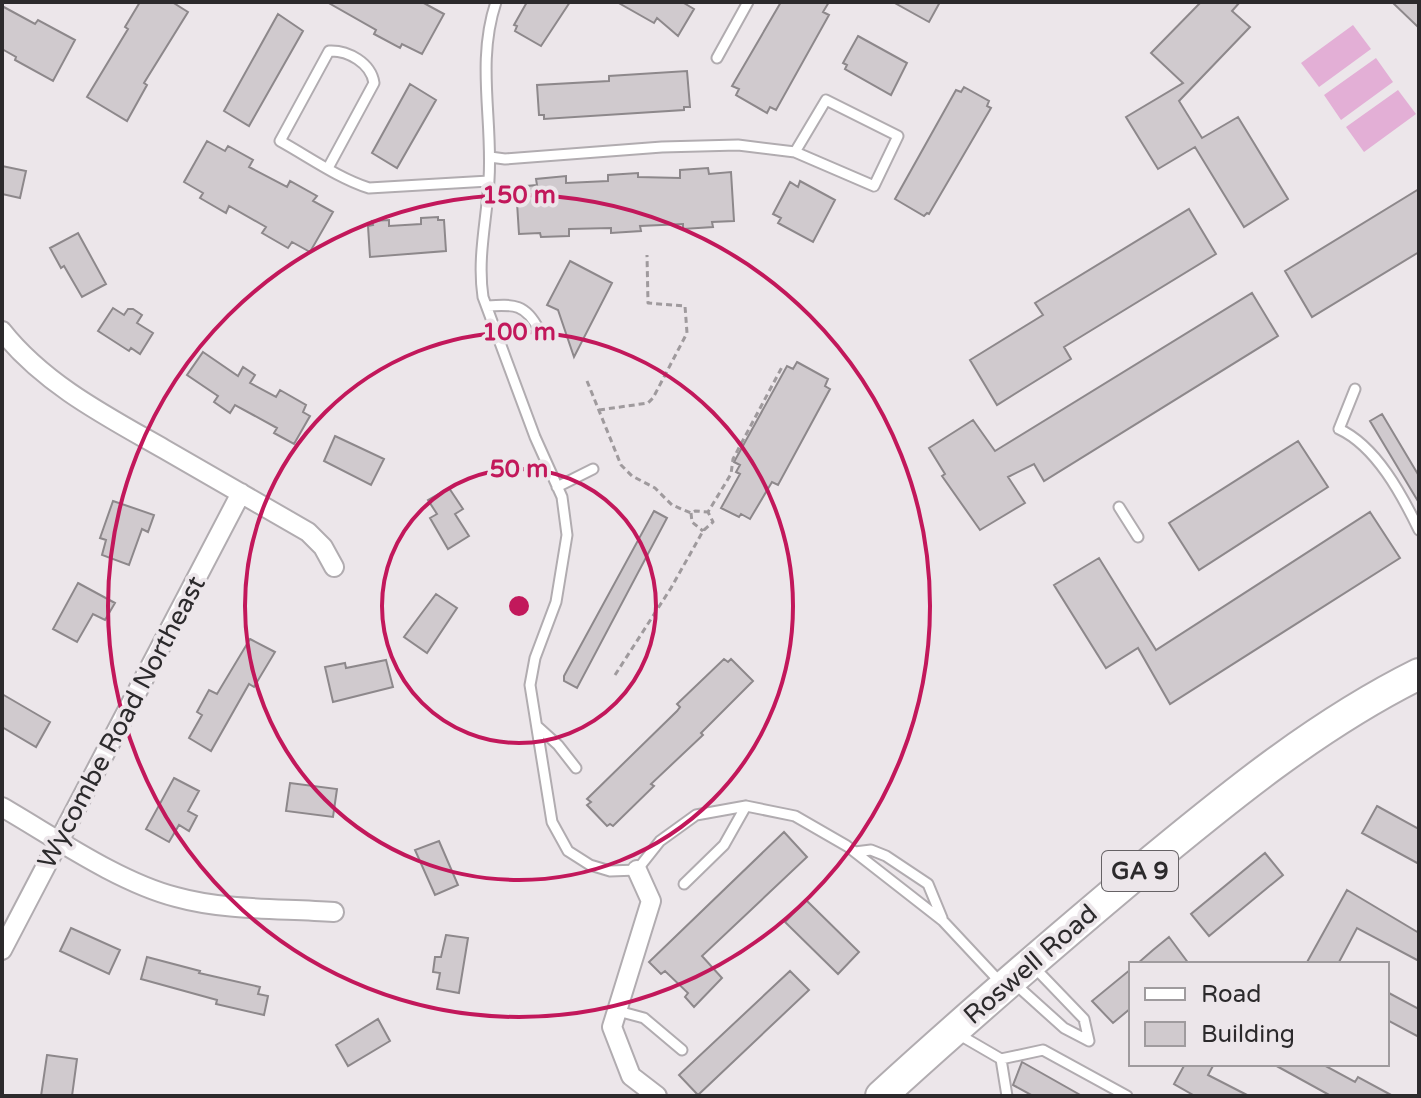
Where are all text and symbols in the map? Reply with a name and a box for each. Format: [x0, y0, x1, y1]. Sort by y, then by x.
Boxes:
text: 150 m [482, 181, 556, 210]
text: 100 m [482, 318, 556, 347]
text: 50 m [490, 455, 548, 484]
street label: Wycombe Road Northeast [31, 571, 212, 874]
centre of rings [505, 592, 533, 620]
road number: GA 9 [1102, 851, 1178, 891]
street label: Roswell Road [957, 898, 1103, 1031]
legend [1129, 962, 1389, 1066]
text: Road [1201, 980, 1261, 1009]
text: Building [1201, 1020, 1295, 1049]

